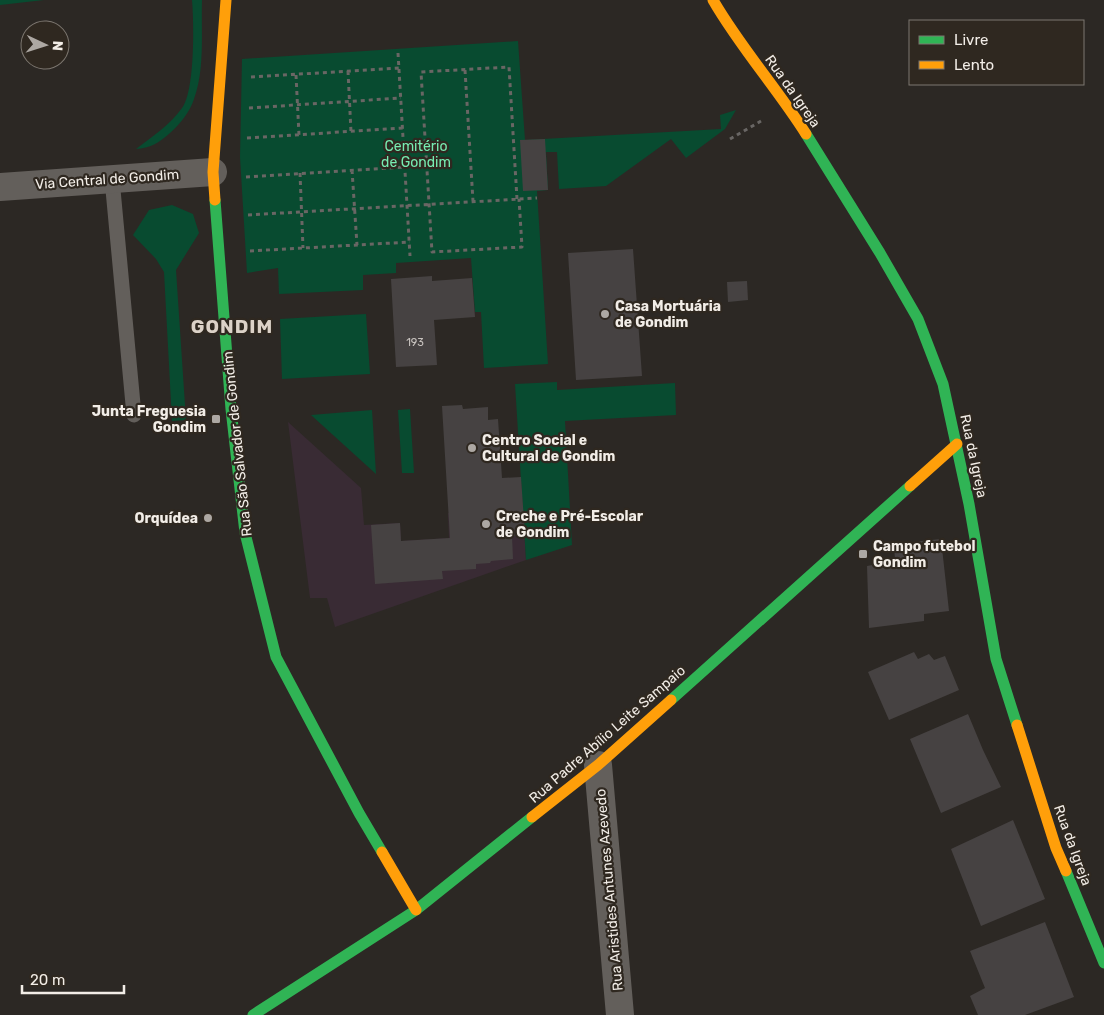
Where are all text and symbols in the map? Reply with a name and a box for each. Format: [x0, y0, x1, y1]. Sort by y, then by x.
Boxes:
north arrow [20, 20, 70, 70]
legend [909, 20, 1084, 85]
text: Livre [954, 31, 988, 49]
text: N [49, 40, 66, 51]
street label: Rua da Igreja [761, 52, 824, 131]
text: Lento [954, 56, 994, 74]
park label: Cemitério de Gondim [381, 138, 451, 171]
street label: Via Central de Gondim [34, 166, 180, 193]
place label: Casa Mortuária de Gondim [615, 298, 721, 331]
marker: Casa Mortuária de Gondim [599, 308, 611, 320]
district label: GONDIM [191, 315, 273, 338]
house number: 193 [406, 336, 424, 349]
street label: Rua São Salvador de Gondim [219, 350, 256, 537]
place label: Junta Freguesia Gondim [92, 403, 206, 436]
marker: Junta Freguesia Gondim [210, 413, 222, 425]
street label: Rua da Igreja [956, 413, 991, 499]
place label: Centro Social e Cultural de Gondim [482, 432, 615, 465]
marker: Centro Social e Cultural de Gondim [466, 442, 478, 454]
place label: Creche e Pré-Escolar de Gondim [496, 508, 644, 541]
place label: Orquídea [135, 510, 198, 527]
marker: Orquídea [202, 512, 214, 524]
marker: Creche e Pré-Escolar de Gondim [480, 518, 492, 530]
place label: Campo futebol Gondim [873, 538, 975, 571]
marker: Campo futebol Gondim [857, 548, 869, 560]
street label: Rua Padre Abílio Leite Sampaio [526, 662, 689, 807]
street label: Rua Aristides Antunes Azevedo [592, 788, 627, 992]
street label: Rua da Igreja [1050, 802, 1095, 888]
scale bar [22, 962, 125, 994]
text: 20 m [30, 971, 65, 989]

